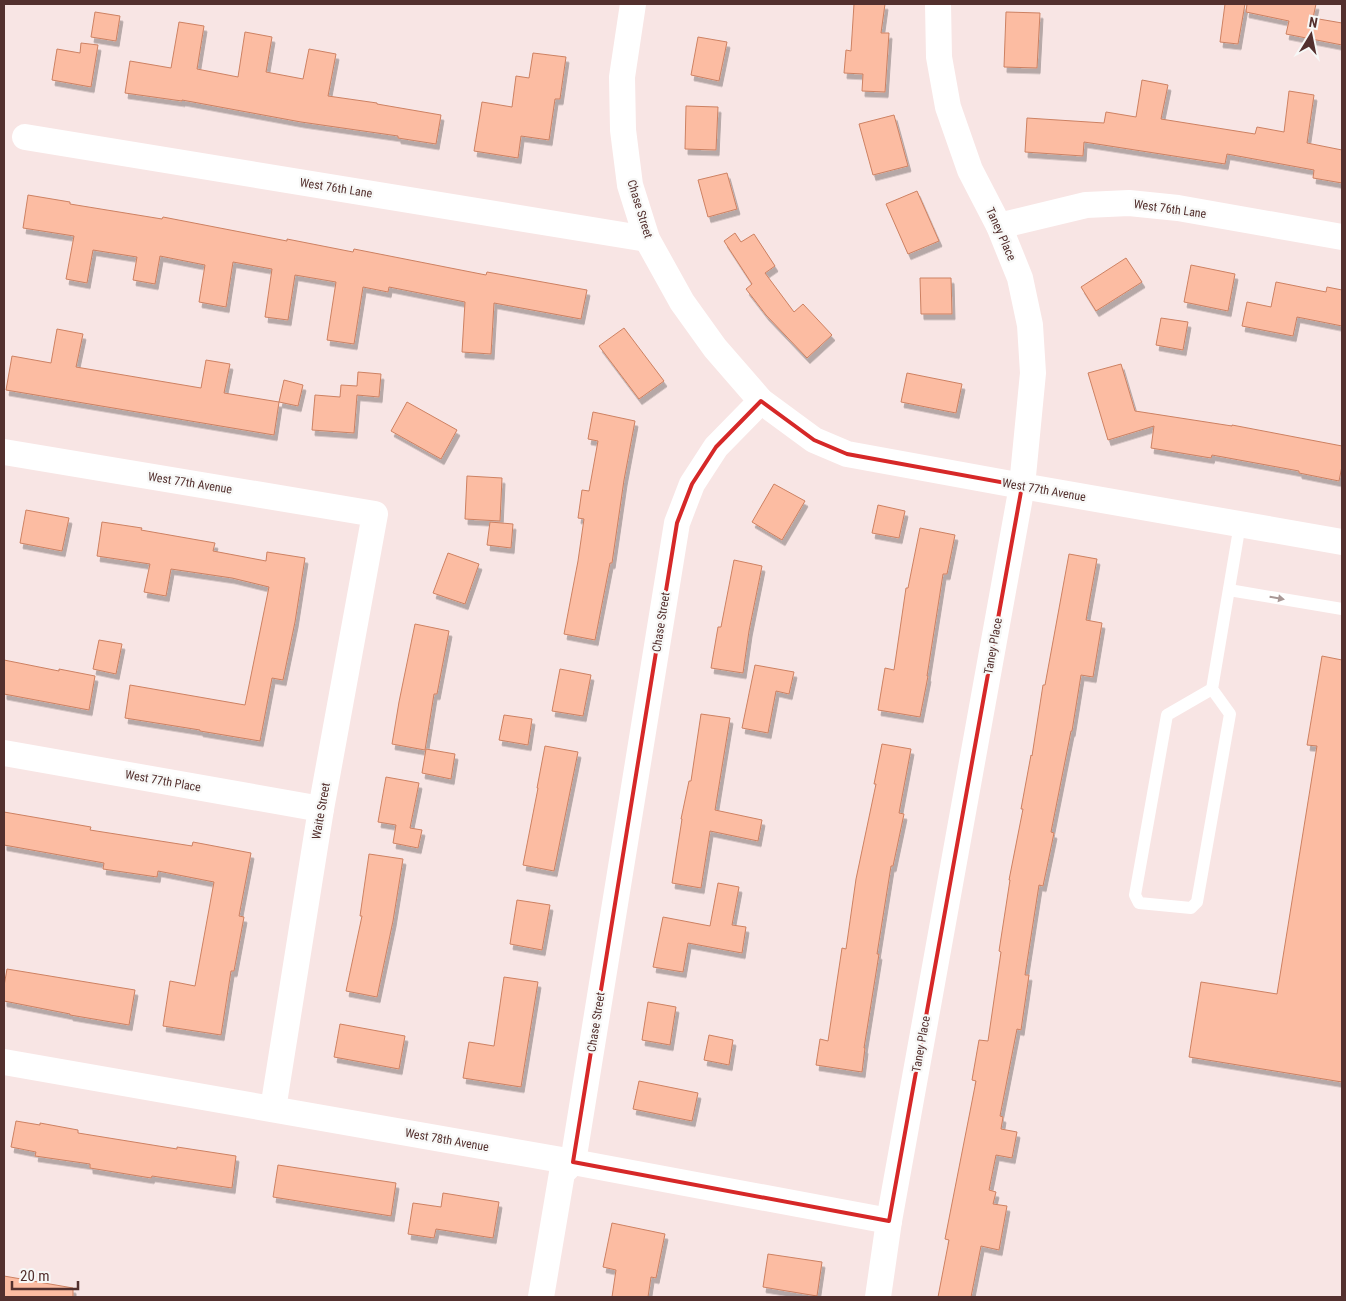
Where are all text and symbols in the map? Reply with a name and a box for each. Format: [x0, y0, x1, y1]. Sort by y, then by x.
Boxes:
north arrow [1286, 10, 1336, 60]
text: N [1308, 14, 1319, 31]
street label: West 76th Lane [299, 175, 374, 201]
street label: Chase Street [624, 178, 656, 240]
street label: West 76th Lane [1133, 197, 1208, 221]
street label: Taney Place [983, 205, 1019, 263]
street label: West 77th Avenue [147, 469, 233, 497]
street label: West 77th Avenue [1001, 476, 1087, 504]
street label: Chase Street [649, 591, 673, 653]
one-way arrow [1269, 594, 1285, 602]
street label: Taney Place [981, 616, 1005, 675]
street label: West 77th Place [124, 767, 202, 795]
street label: Waite Street [309, 781, 333, 841]
street label: Chase Street [584, 991, 608, 1053]
street label: Taney Place [909, 1014, 933, 1073]
street label: West 78th Avenue [404, 1126, 490, 1154]
scale bar [12, 1258, 79, 1290]
text: 20 m [20, 1267, 50, 1285]

